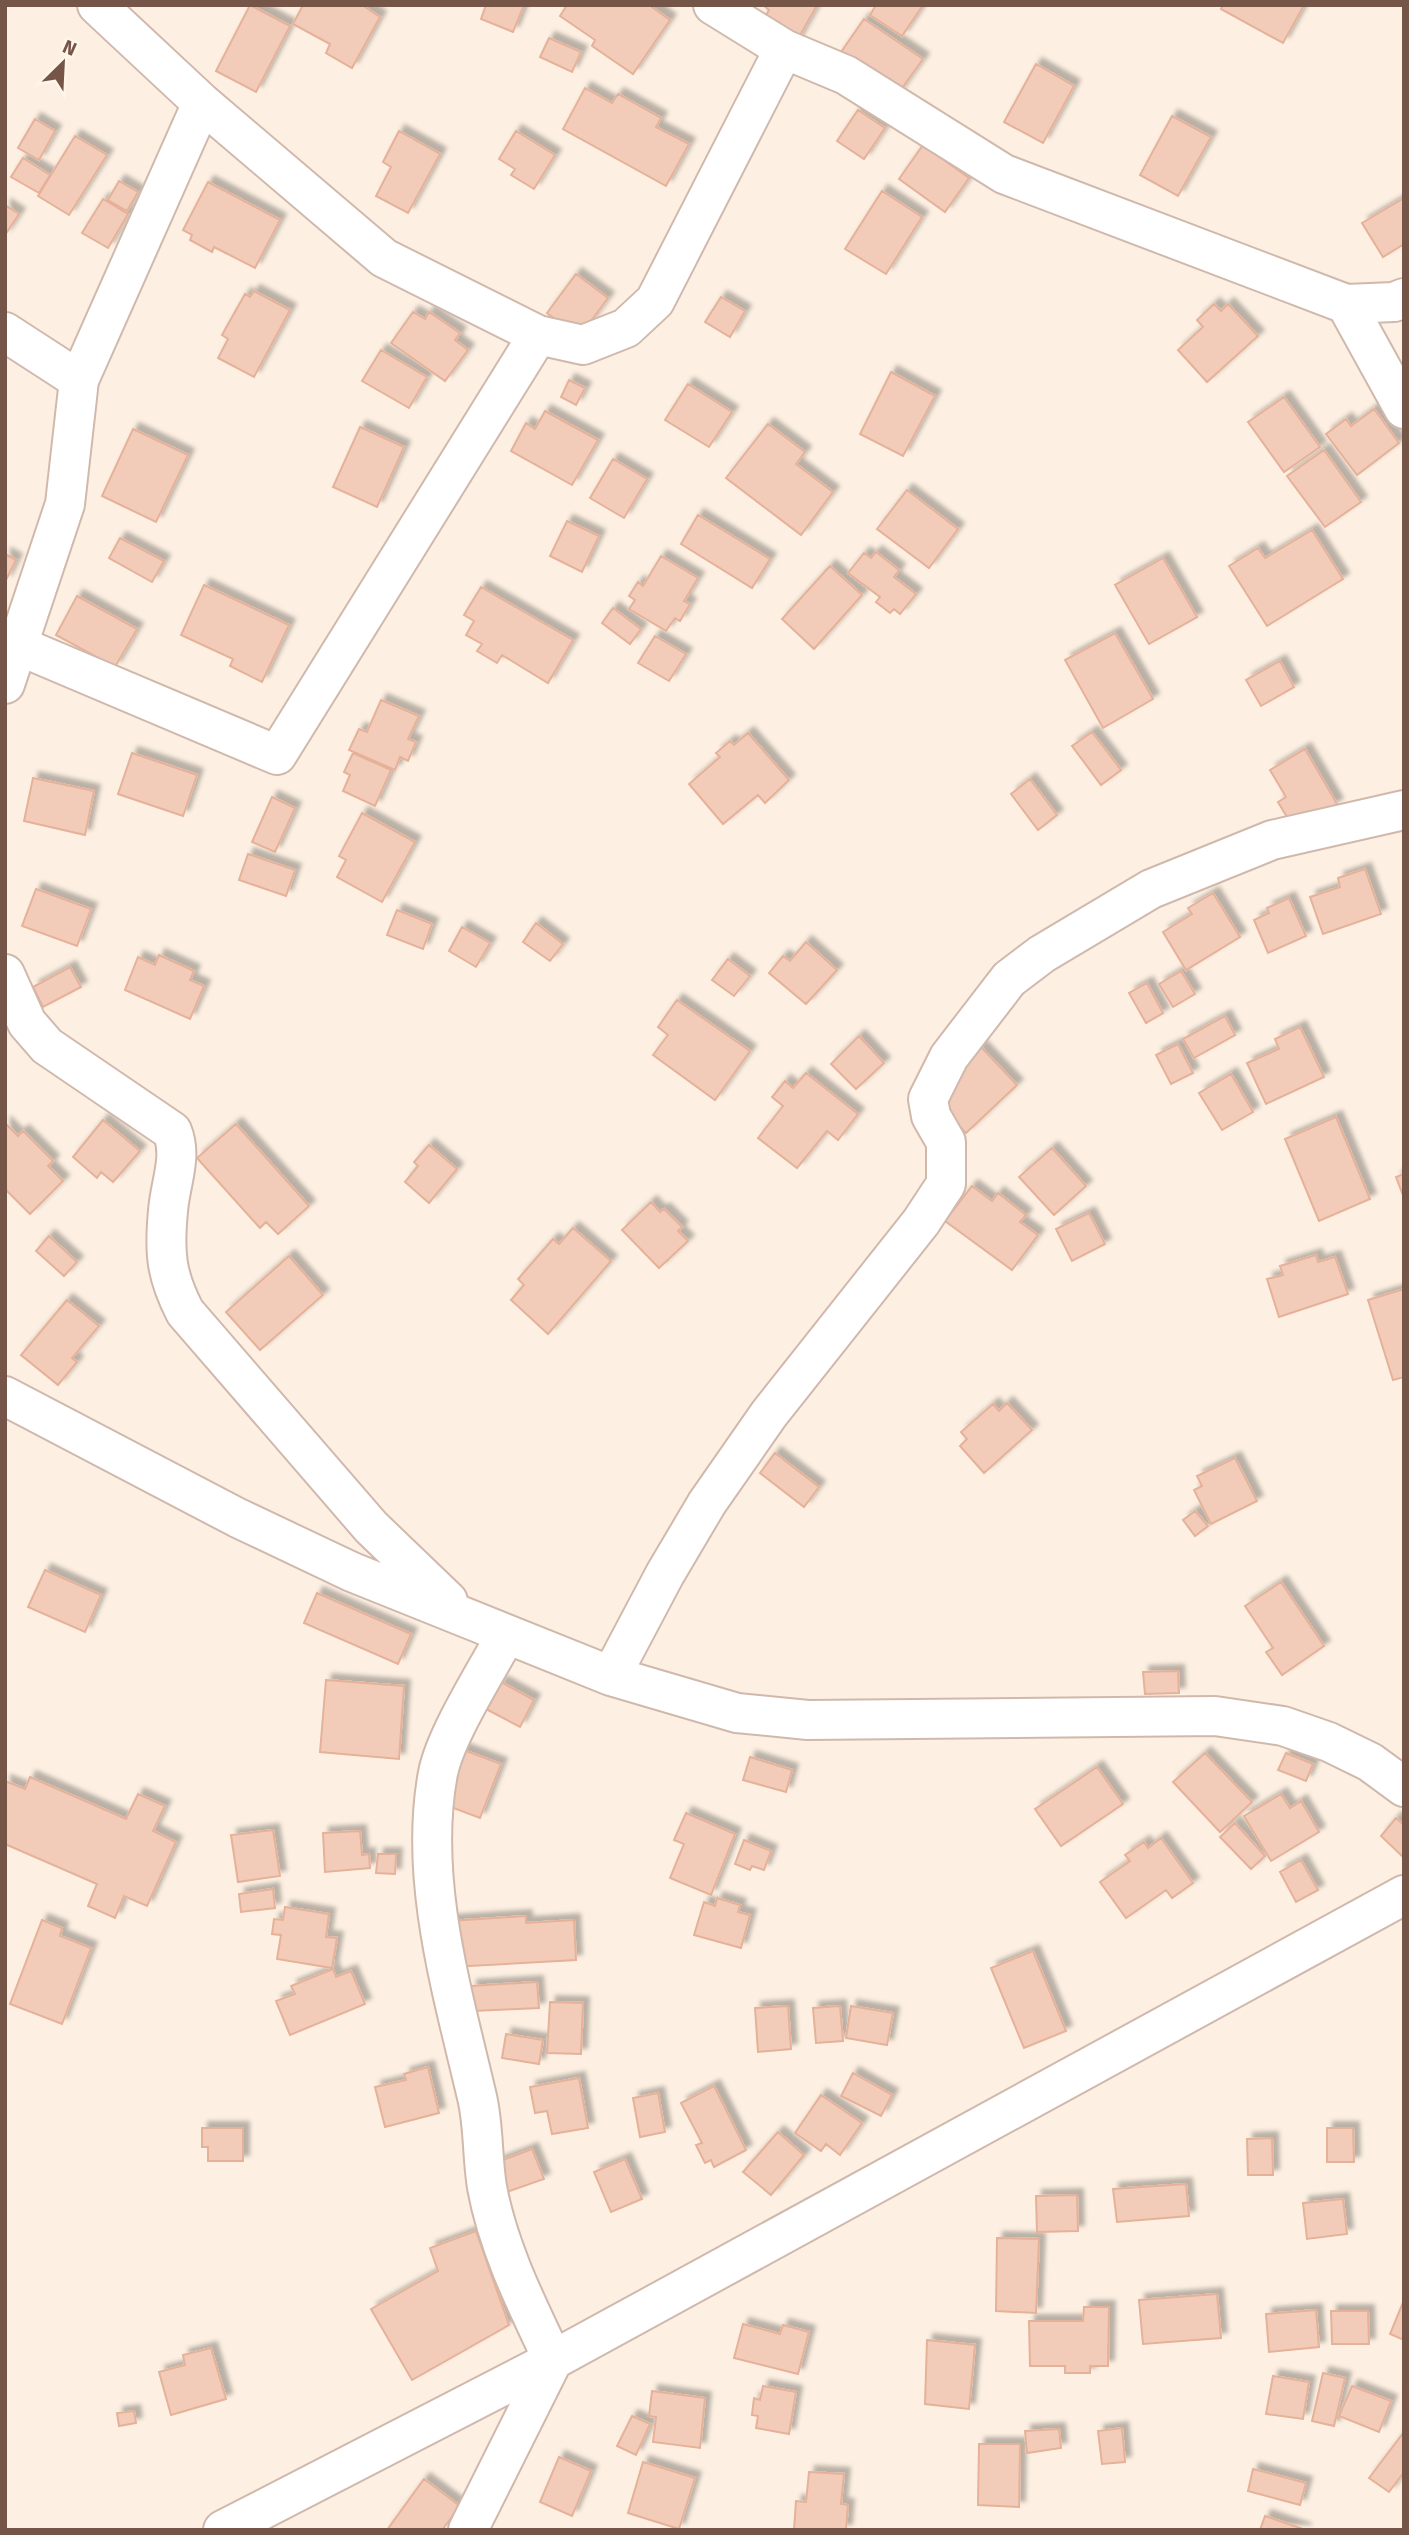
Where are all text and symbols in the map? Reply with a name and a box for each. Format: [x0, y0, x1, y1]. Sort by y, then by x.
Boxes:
north arrow [28, 28, 98, 98]
text: N [59, 35, 80, 61]

